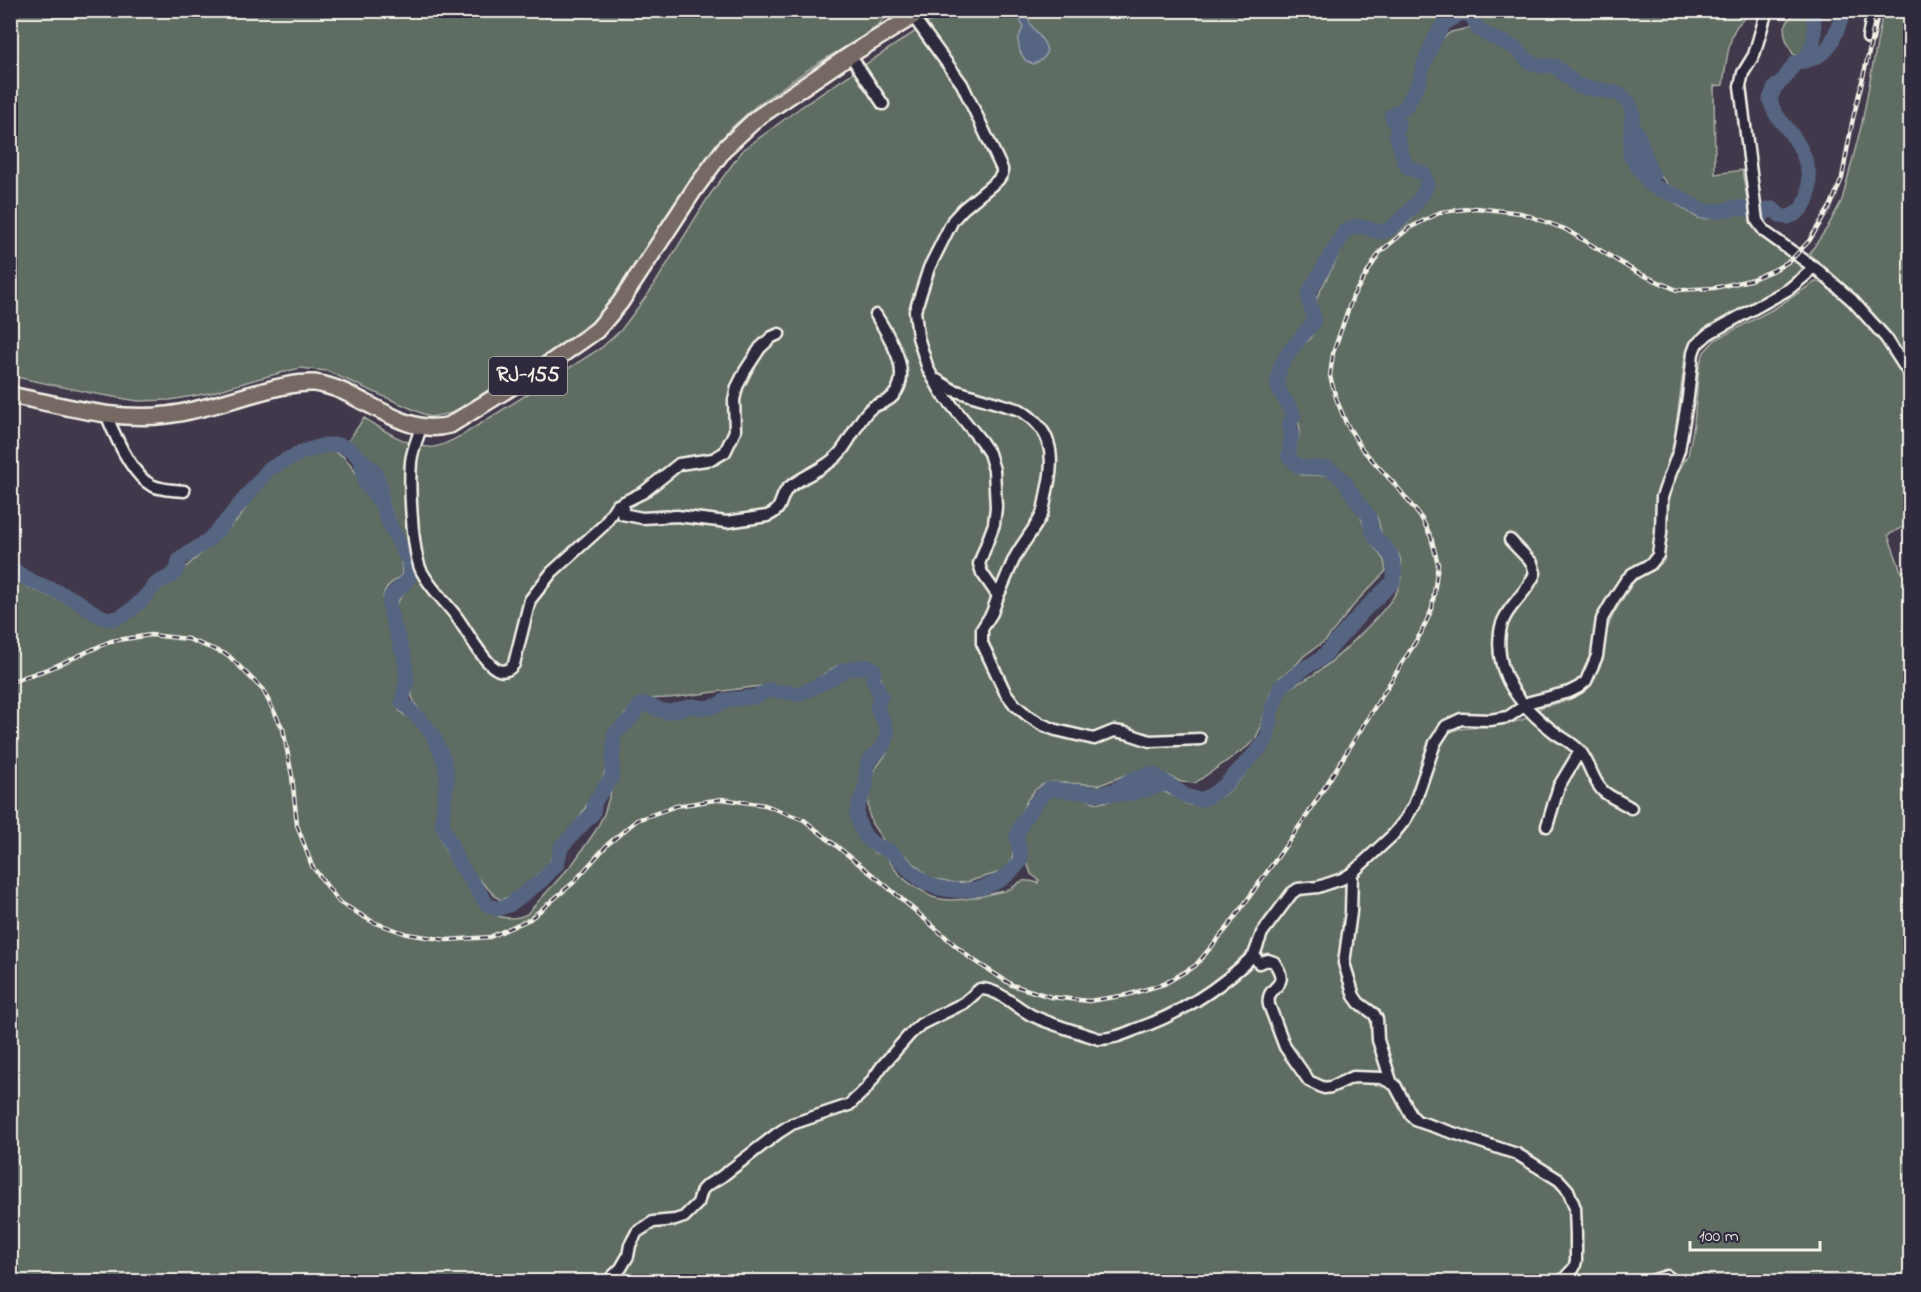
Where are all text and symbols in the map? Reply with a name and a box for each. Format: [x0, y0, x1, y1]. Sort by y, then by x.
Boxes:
road number: RJ-155 [489, 357, 567, 395]
scale bar [1690, 1214, 1820, 1252]
text: 100 m [1699, 1224, 1739, 1250]

